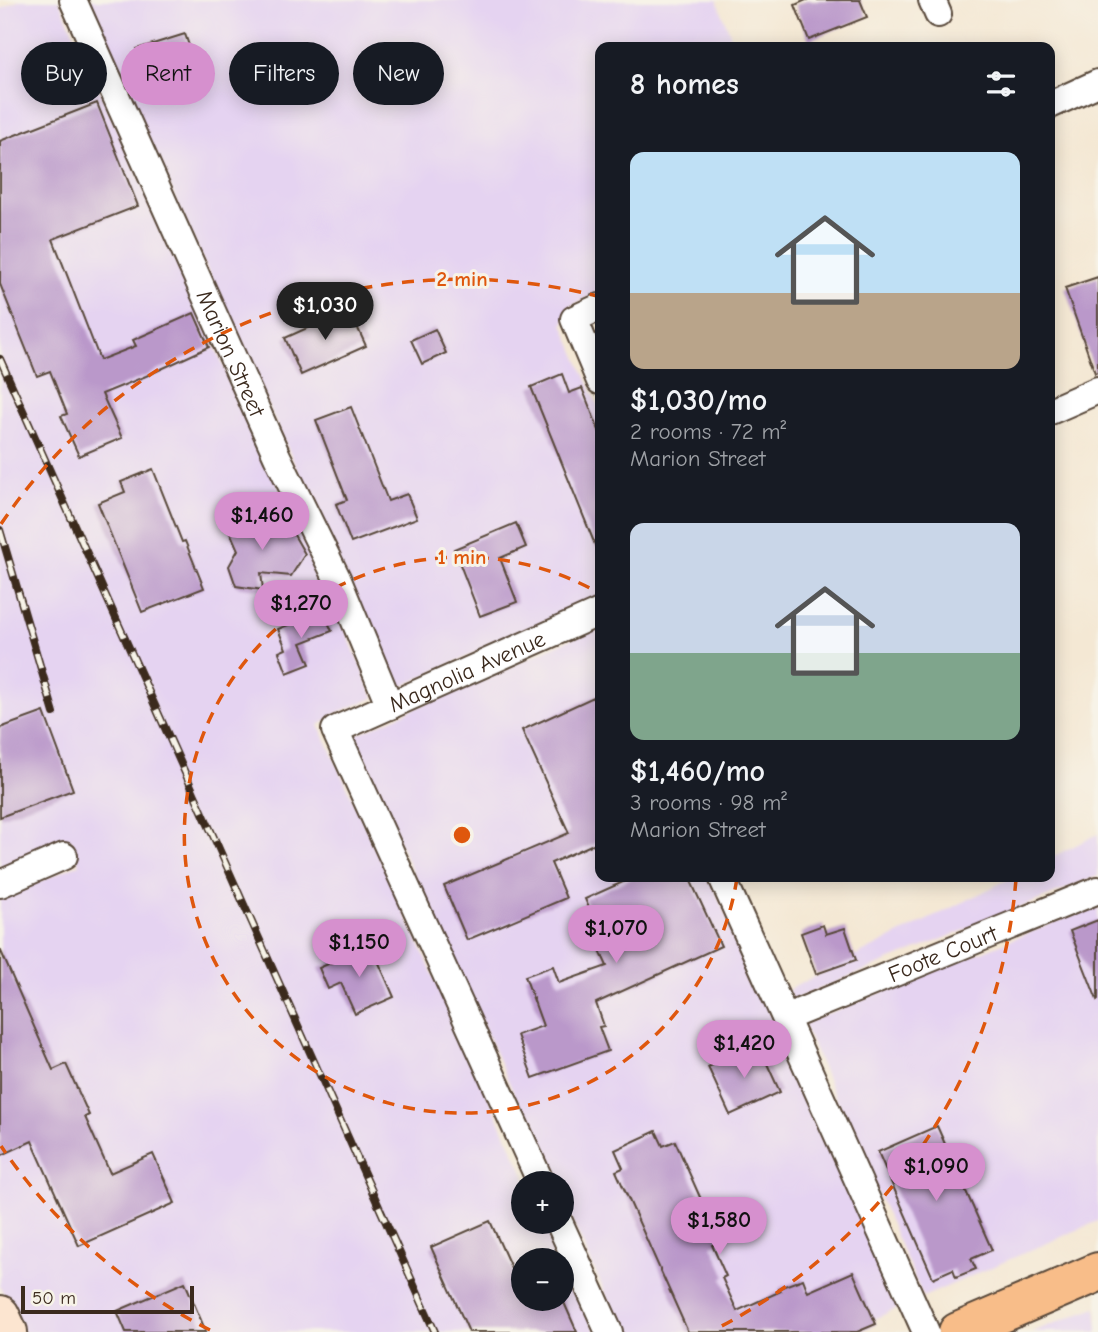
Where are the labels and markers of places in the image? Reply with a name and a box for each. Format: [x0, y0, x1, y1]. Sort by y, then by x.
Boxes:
pin: $1,030 [268, 282, 382, 342]
pin: $1,460 [205, 492, 319, 552]
pin: $1,270 [244, 580, 358, 640]
centre of rings [450, 823, 474, 847]
pin: $1,070 [559, 906, 673, 965]
pin: $1,150 [302, 920, 416, 979]
pin: $1,420 [687, 1020, 801, 1080]
pin: $1,090 [879, 1144, 993, 1203]
pin: $1,580 [662, 1198, 776, 1257]

